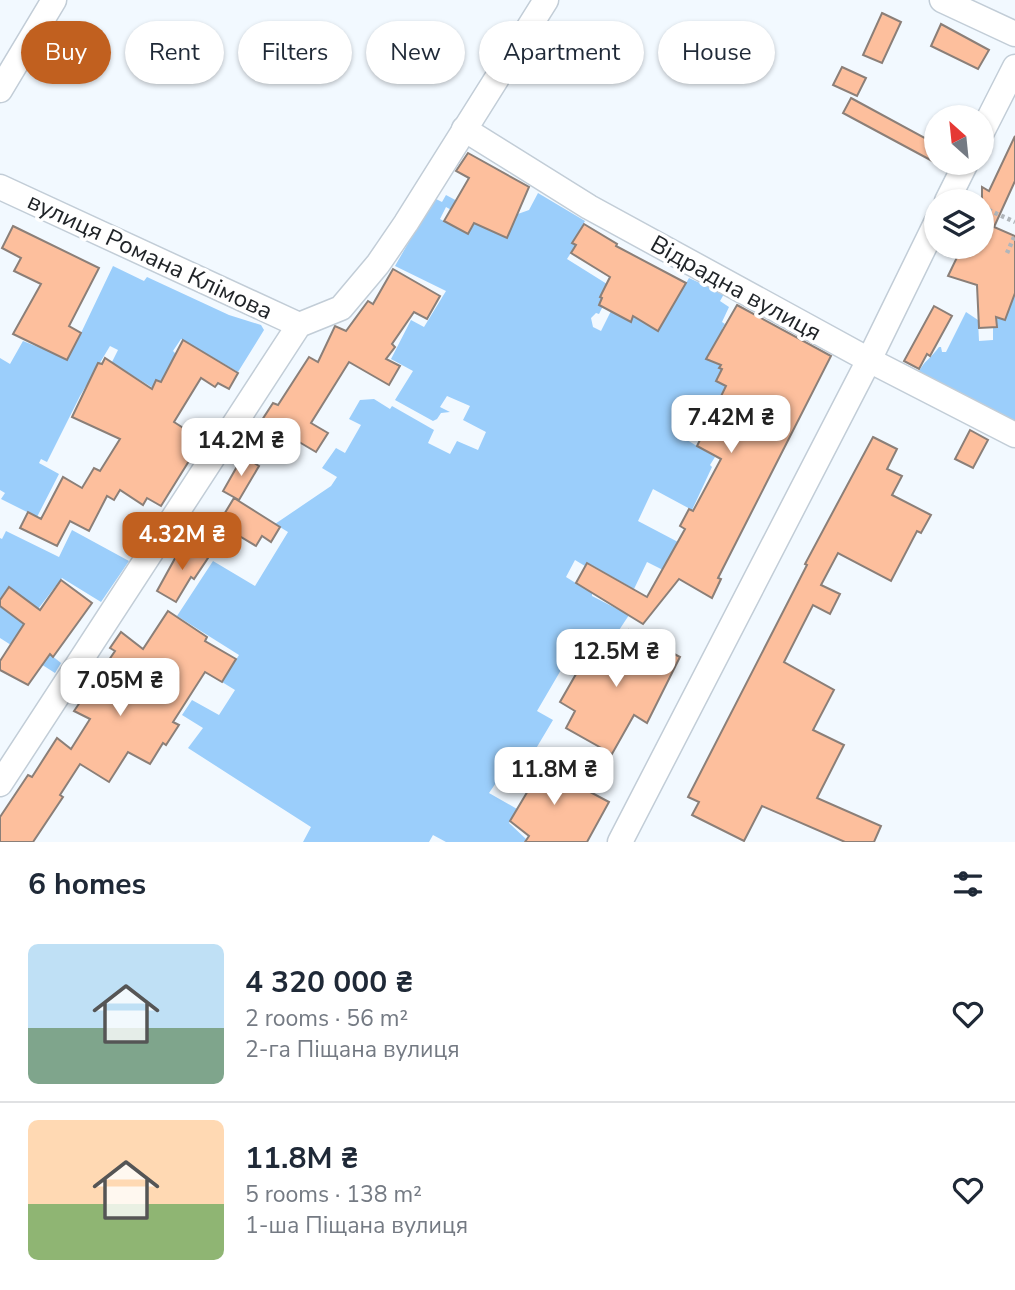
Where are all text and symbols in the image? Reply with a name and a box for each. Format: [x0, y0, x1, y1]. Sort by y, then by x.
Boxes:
chip: Buy [21, 21, 111, 84]
chip: Rent [125, 21, 224, 84]
chip: Filters [238, 21, 352, 84]
chip: New [366, 21, 465, 84]
chip: Apartment [479, 21, 644, 84]
chip: House [658, 21, 775, 84]
north arrow [924, 105, 994, 175]
map controls [924, 105, 994, 259]
street label: вулиця Романа Клімова [22, 185, 278, 327]
button: layers [924, 189, 994, 259]
street label: Відрадна вулиця [645, 228, 827, 348]
pin: 7.42M ₴ [666, 396, 796, 455]
text: 7.42M ₴ [687, 402, 775, 433]
pin: 14.2M ₴ [176, 419, 306, 478]
text: 14.2M ₴ [197, 425, 285, 456]
pin: 4.32M ₴ [117, 512, 247, 572]
text: 4.32M ₴ [138, 519, 226, 550]
pin: 12.5M ₴ [551, 630, 681, 689]
text: 12.5M ₴ [572, 636, 660, 667]
pin: 7.05M ₴ [55, 658, 185, 718]
text: 7.05M ₴ [76, 665, 164, 696]
pin: 11.8M ₴ [489, 748, 619, 807]
text: 11.8M ₴ [510, 754, 598, 785]
text: 6 homes [28, 864, 146, 905]
icon: filters [949, 865, 987, 903]
text: 4 320 000 ₴ [245, 962, 413, 1003]
icon: home [84, 972, 168, 1056]
icon: heart [949, 995, 987, 1033]
text: 2 rooms · 56 m² [245, 1003, 408, 1034]
text: 2-га Піщана вулиця [245, 1034, 460, 1065]
text: 11.8M ₴ [245, 1138, 359, 1179]
icon: home [84, 1148, 168, 1232]
icon: heart [949, 1171, 987, 1209]
text: 5 rooms · 138 m² [245, 1179, 422, 1210]
text: 1-ша Піщана вулиця [245, 1210, 468, 1241]

